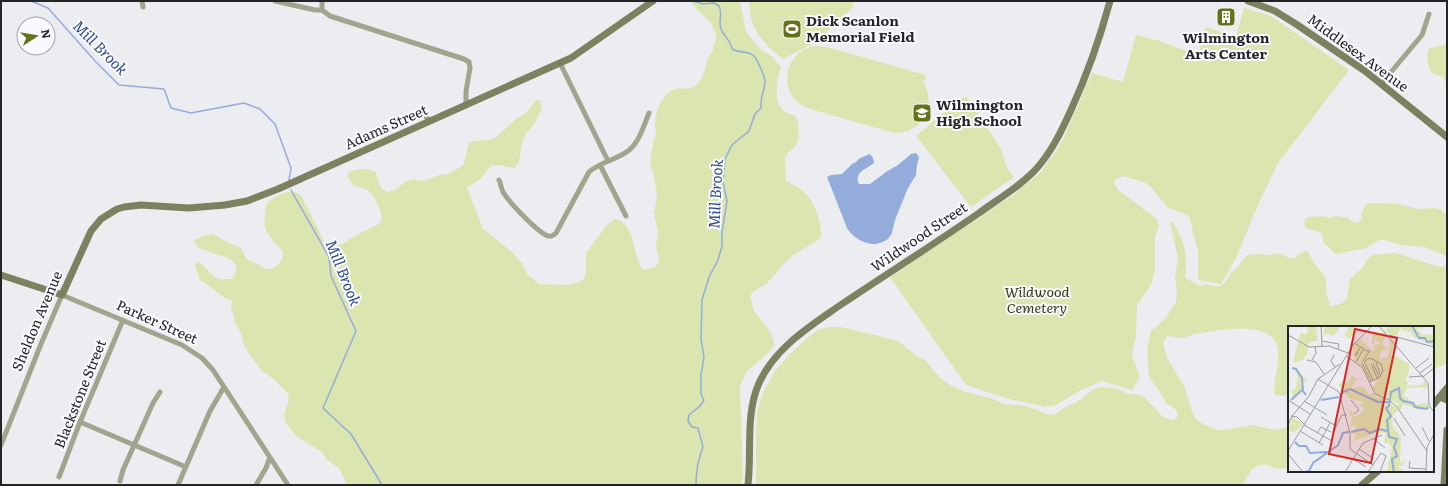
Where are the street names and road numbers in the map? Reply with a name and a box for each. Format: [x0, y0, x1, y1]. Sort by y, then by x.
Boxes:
street label: Middlesex Avenue [1304, 9, 1413, 96]
street label: Adams Street [341, 99, 431, 153]
street label: Wildwood Street [866, 196, 971, 276]
street label: Sheldon Avenue [6, 268, 66, 374]
street label: Parker Street [114, 294, 202, 348]
street label: Blackstone Street [48, 336, 110, 451]

